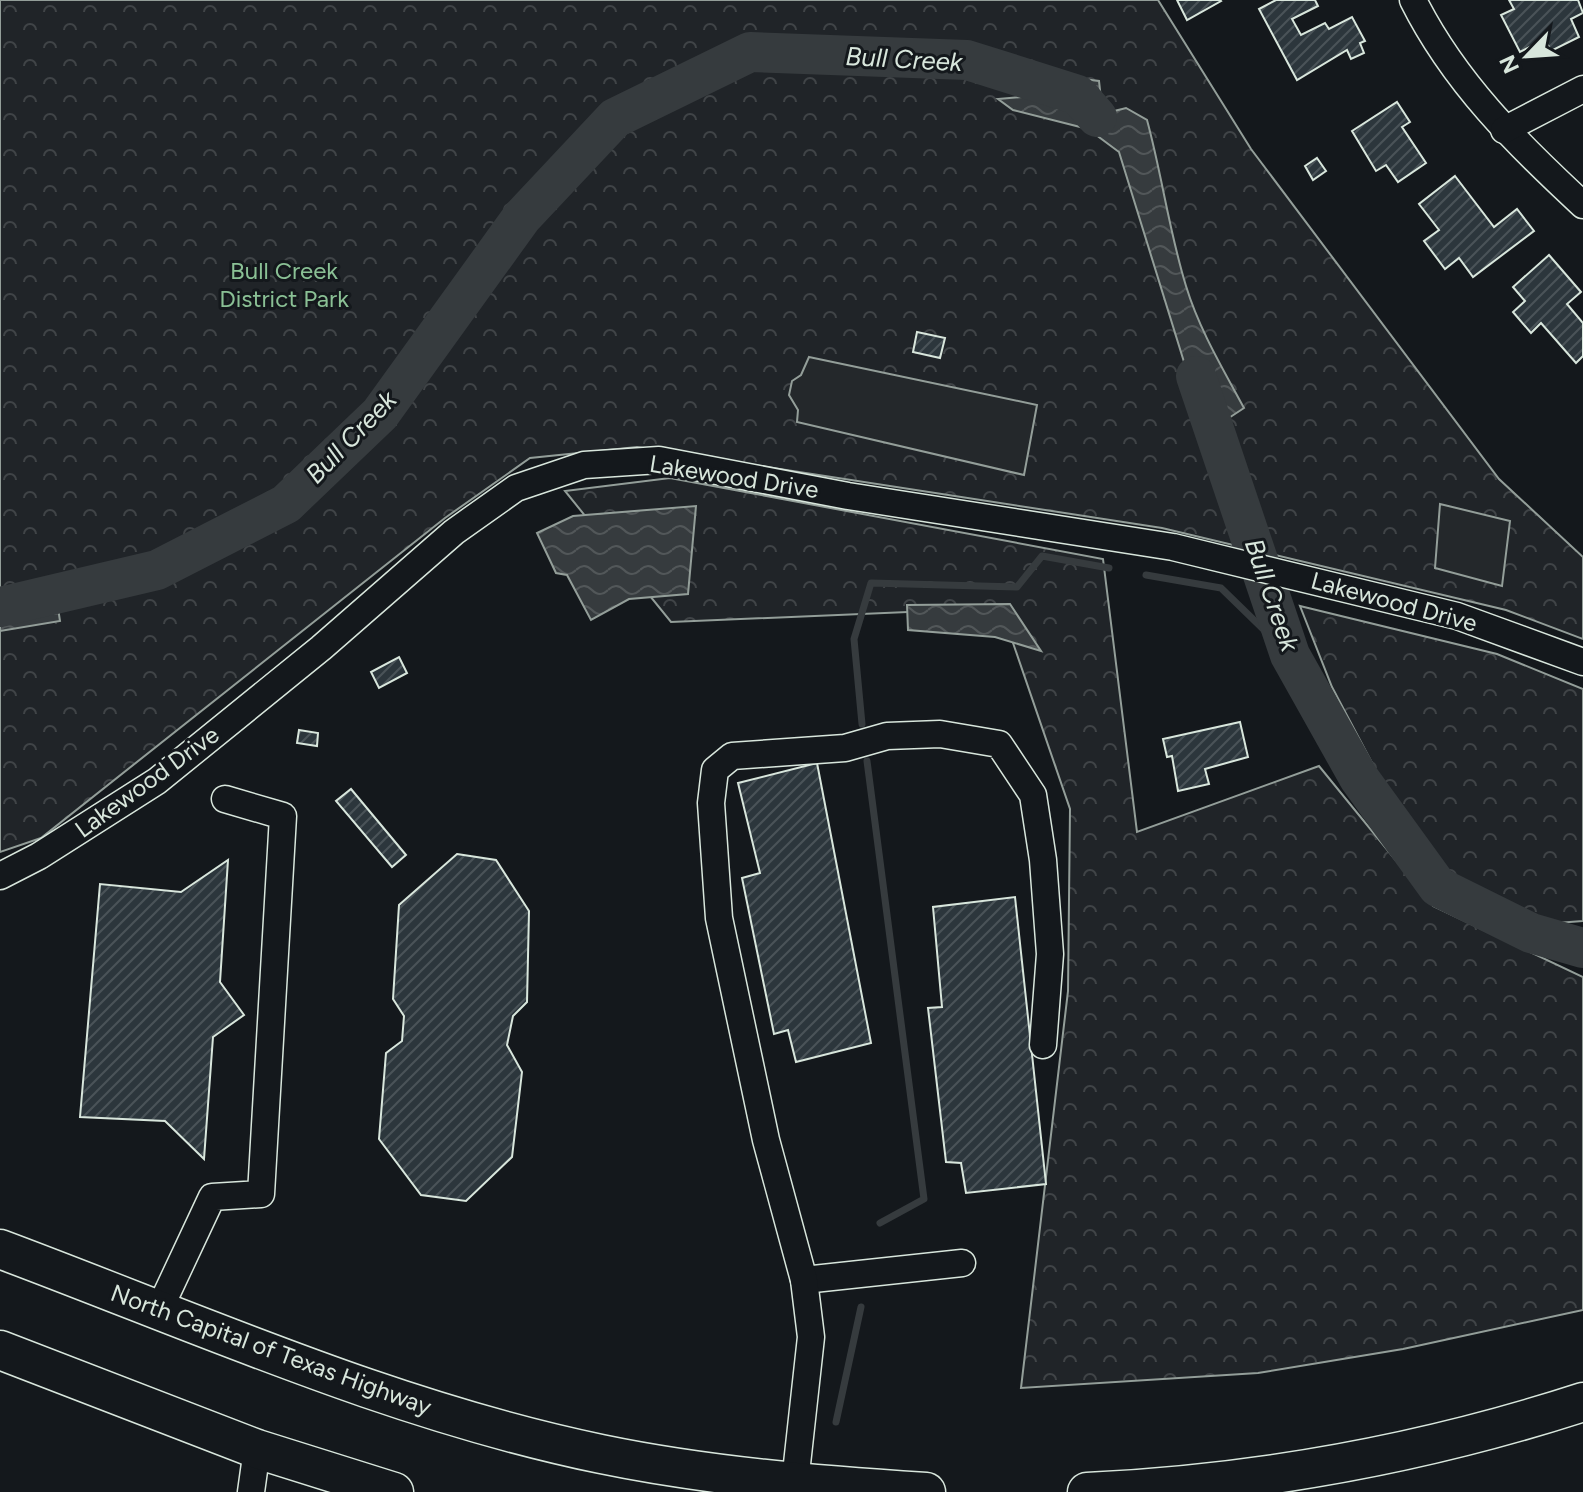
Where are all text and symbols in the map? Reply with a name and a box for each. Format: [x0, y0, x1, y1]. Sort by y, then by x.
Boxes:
north arrow [1487, 16, 1567, 96]
water label: Bull Creek [845, 40, 965, 78]
text: N [1493, 51, 1525, 78]
park label: Bull Creek District Park [219, 256, 349, 313]
water label: Bull Creek [299, 383, 404, 490]
street label: Lakewood Drive [647, 449, 821, 504]
water label: Bull Creek [1238, 534, 1307, 657]
street label: Lakewood Drive [1308, 565, 1480, 638]
street label: Lakewood Drive [69, 720, 224, 844]
street label: North Capital of Texas Highway [107, 1278, 436, 1421]

